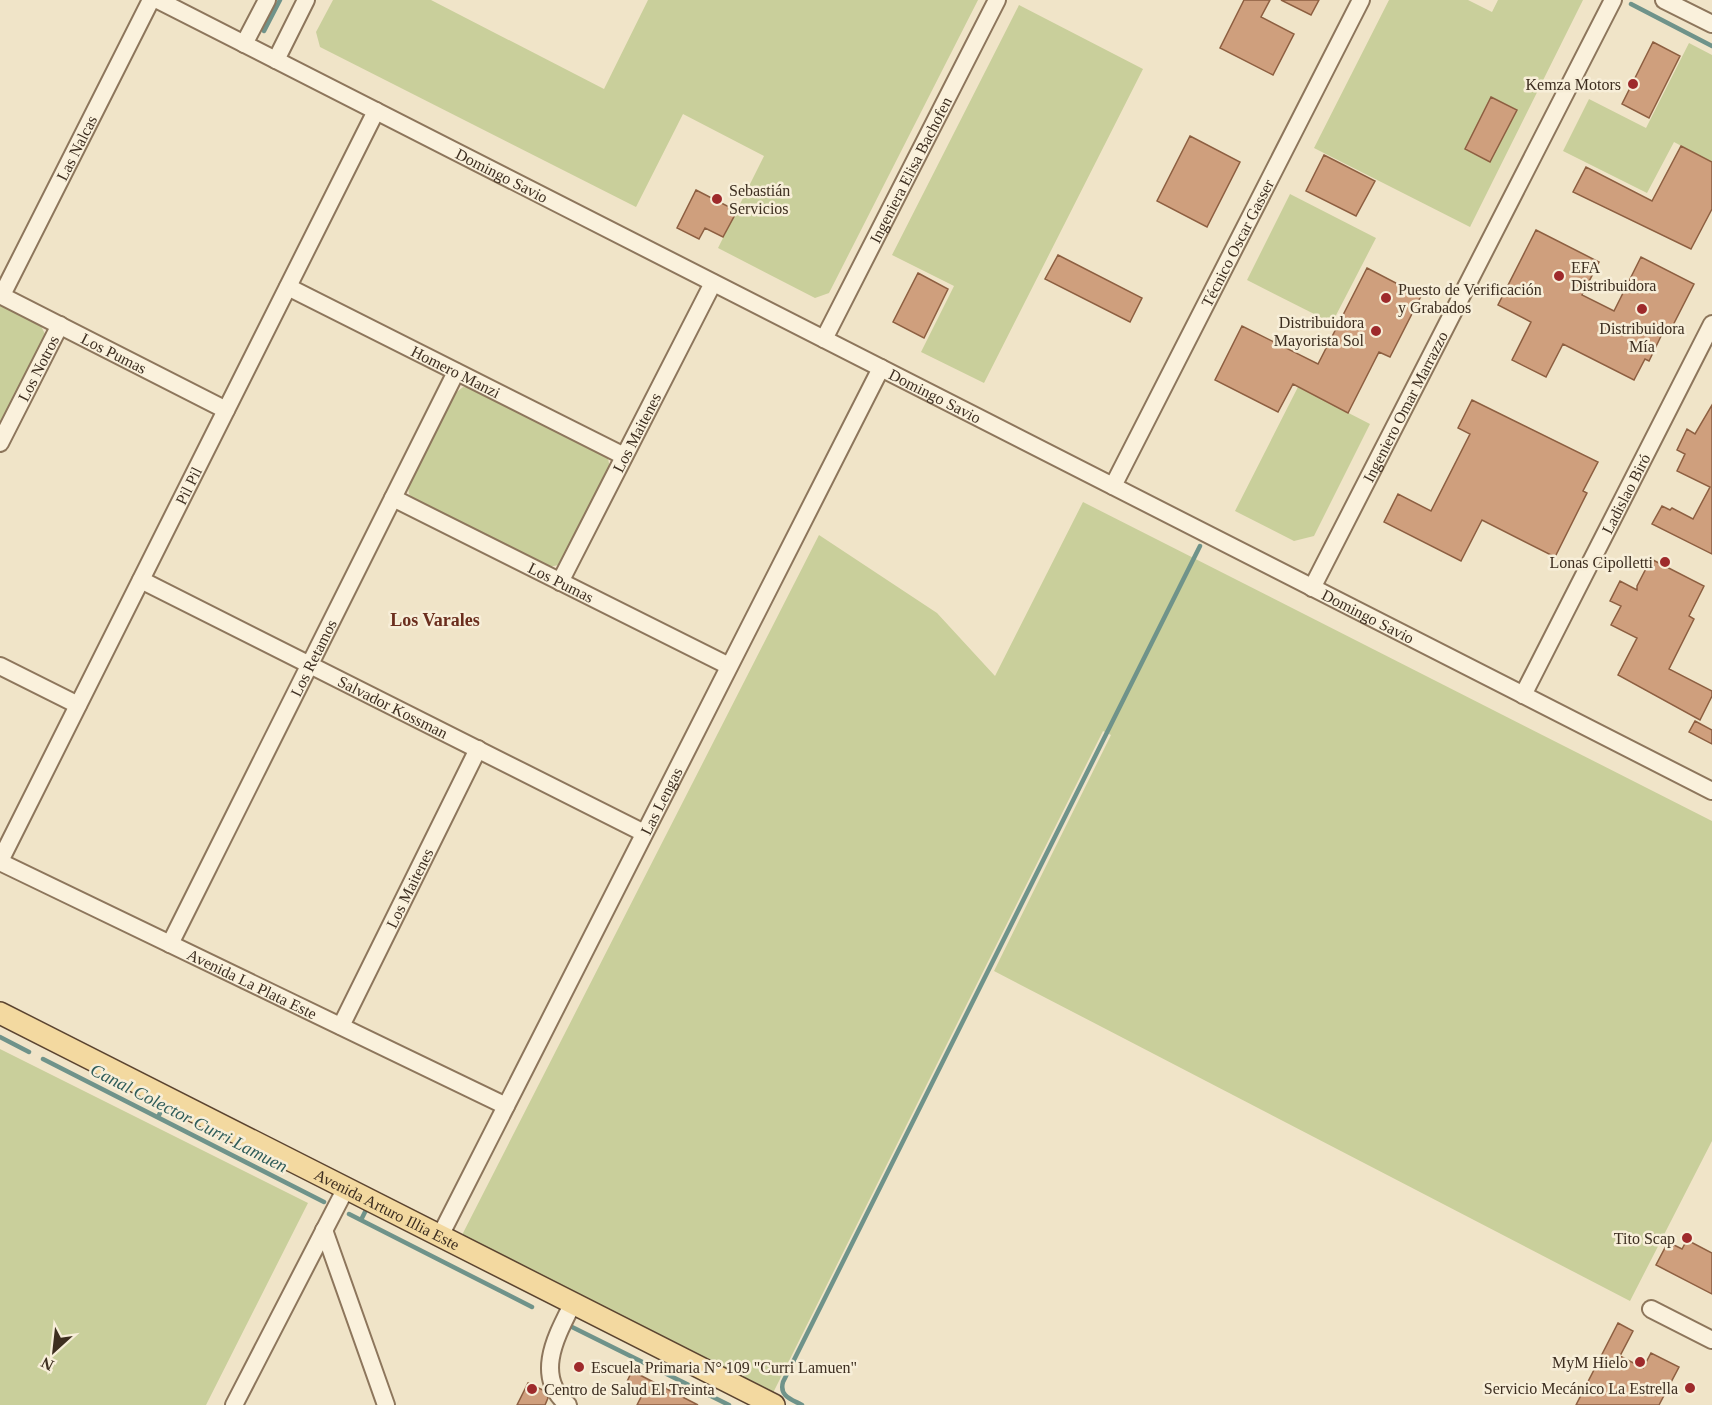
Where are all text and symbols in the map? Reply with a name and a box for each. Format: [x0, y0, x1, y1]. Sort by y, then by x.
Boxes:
place label: Kemza Motors [1525, 76, 1621, 93]
marker: Kemza Motors [1626, 77, 1640, 91]
street label: Ingeniera Elisa Bachofen [866, 94, 955, 246]
street label: Las Nalcas [53, 112, 100, 183]
street label: Domingo Savio [453, 145, 551, 206]
street label: Técnico Oscar Gasser [1198, 176, 1277, 309]
place label: Sebastián Servicios [729, 182, 790, 217]
marker: Sebastián Servicios [710, 192, 724, 206]
place label: EFA Distribuidora [1571, 259, 1656, 294]
marker: EFA Distribuidora [1552, 269, 1566, 283]
place label: Puesto de Verificación y Grabados [1398, 281, 1542, 317]
marker: Puesto de Verificación y Grabados [1379, 291, 1393, 305]
marker: Distribuidora Mía [1635, 302, 1649, 316]
place label: Distribuidora Mayorista Sol [1274, 314, 1365, 350]
place label: Distribuidora Mía [1599, 320, 1685, 355]
marker: Distribuidora Mayorista Sol [1369, 324, 1383, 338]
street label: Ingeniero Omar Marrazzo [1359, 328, 1451, 485]
street label: Los Pumas [79, 329, 149, 377]
street label: Los Notros [14, 332, 62, 404]
street label: Homero Manzi [409, 342, 504, 401]
street label: Domingo Savio [886, 365, 984, 426]
street label: Los Maitenes [609, 390, 664, 475]
street label: Ladislao Biró [1598, 451, 1653, 537]
street label: Pil Pil [172, 464, 205, 507]
place label: Lonas Cipolletti [1549, 554, 1654, 572]
marker: Lonas Cipolletti [1658, 555, 1672, 569]
street label: Los Pumas [526, 559, 597, 605]
street label: Domingo Savio [1319, 586, 1417, 646]
district label: Los Varales [390, 610, 480, 630]
street label: Los Retamos [287, 616, 340, 699]
street label: Salvador Kossman [335, 672, 451, 741]
street label: Las Lengas [637, 764, 685, 837]
street label: Los Maitenes [382, 845, 436, 931]
street label: Avenida La Plata Este [185, 945, 320, 1022]
water label: Canal Colector Curri Lamuen [87, 1059, 291, 1177]
street label: Avenida Arturo Illia Este [312, 1165, 462, 1253]
place label: Tito Scap [1614, 1230, 1675, 1248]
marker: Tito Scap [1680, 1231, 1694, 1245]
north arrow [24, 1321, 84, 1381]
text: N [38, 1354, 56, 1374]
place label: MyM Hielo [1552, 1354, 1628, 1372]
marker: MyM Hielo [1633, 1355, 1647, 1369]
place label: Escuela Primaria N° 109 "Curri Lamuen" [591, 1359, 857, 1376]
marker: Escuela Primaria N° 109 "Curri Lamuen" [572, 1360, 586, 1374]
place label: Servicio Mecánico La Estrella [1484, 1380, 1678, 1397]
place label: Centro de Salud El Treinta [544, 1381, 715, 1398]
marker: Servicio Mecánico La Estrella [1683, 1381, 1697, 1395]
marker: Centro de Salud El Treinta [525, 1382, 539, 1396]

